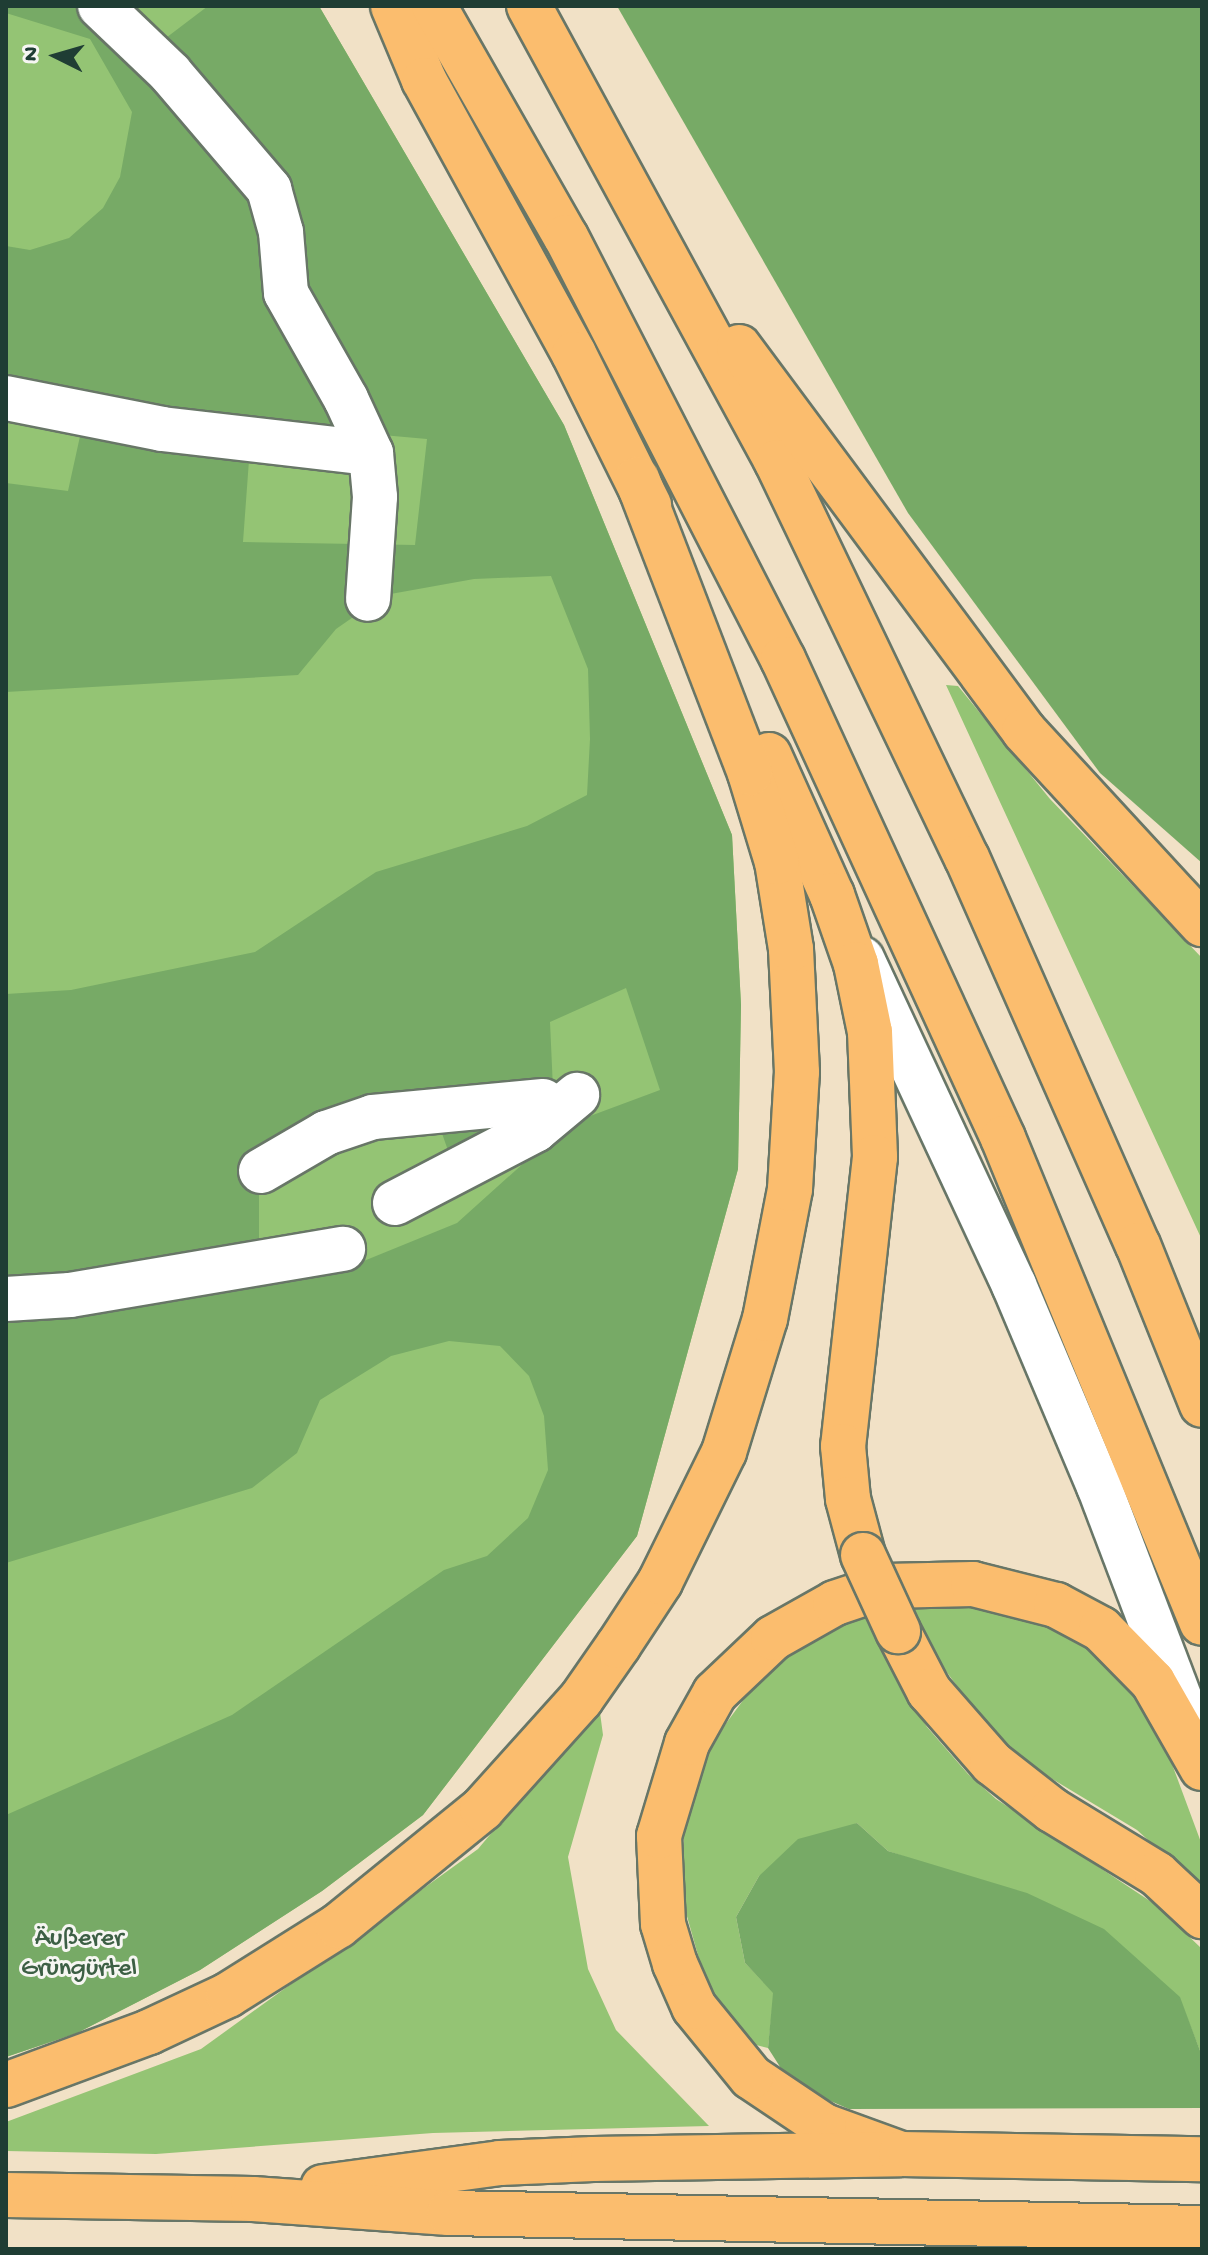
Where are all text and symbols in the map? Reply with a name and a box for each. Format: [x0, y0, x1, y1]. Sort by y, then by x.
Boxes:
north arrow [16, 16, 96, 96]
text: N [19, 46, 46, 62]
park label: Äußerer Grüngürtel [21, 1924, 137, 1986]

